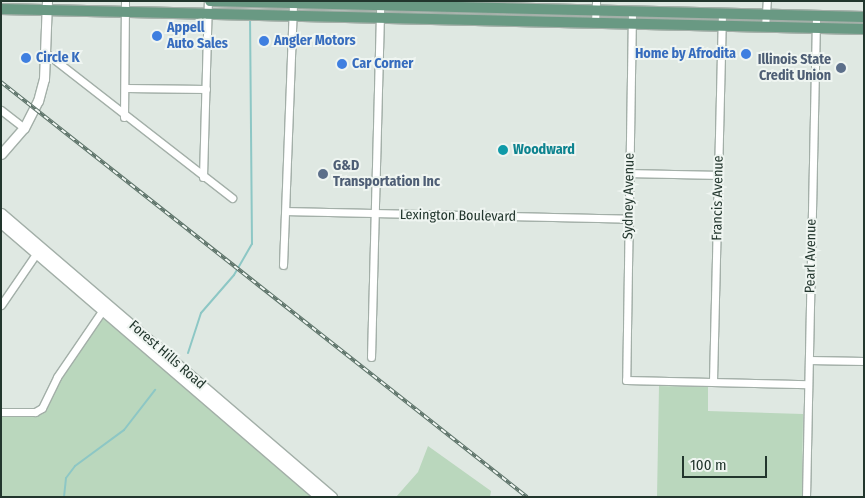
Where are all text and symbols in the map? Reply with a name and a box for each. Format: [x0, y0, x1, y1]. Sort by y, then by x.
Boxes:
place label: Appell Auto Sales [167, 20, 228, 52]
marker: Appell Auto Sales [151, 30, 163, 42]
place label: Angler Motors [274, 33, 356, 49]
marker: Angler Motors [258, 35, 270, 47]
place label: Home by Afrodita [635, 46, 736, 62]
marker: Home by Afrodita [740, 48, 752, 60]
place label: Circle K [36, 50, 80, 66]
marker: Circle K [20, 52, 32, 64]
place label: Illinois State Credit Union [758, 52, 831, 84]
place label: Car Corner [352, 56, 413, 72]
marker: Car Corner [336, 58, 348, 70]
marker: Illinois State Credit Union [835, 62, 847, 74]
place label: Woodward [513, 142, 575, 158]
marker: Woodward [497, 144, 509, 156]
street label: Sydney Avenue [620, 153, 638, 239]
street label: Francis Avenue [709, 155, 727, 241]
place label: G&D Transportation Inc [333, 158, 440, 190]
marker: G&D Transportation Inc [317, 168, 329, 180]
street label: Lexington Boulevard [400, 207, 516, 225]
street label: Pearl Avenue [802, 219, 820, 293]
street label: Forest Hills Road [125, 317, 209, 393]
scale bar [685, 446, 770, 478]
text: 100 m [690, 456, 727, 474]

